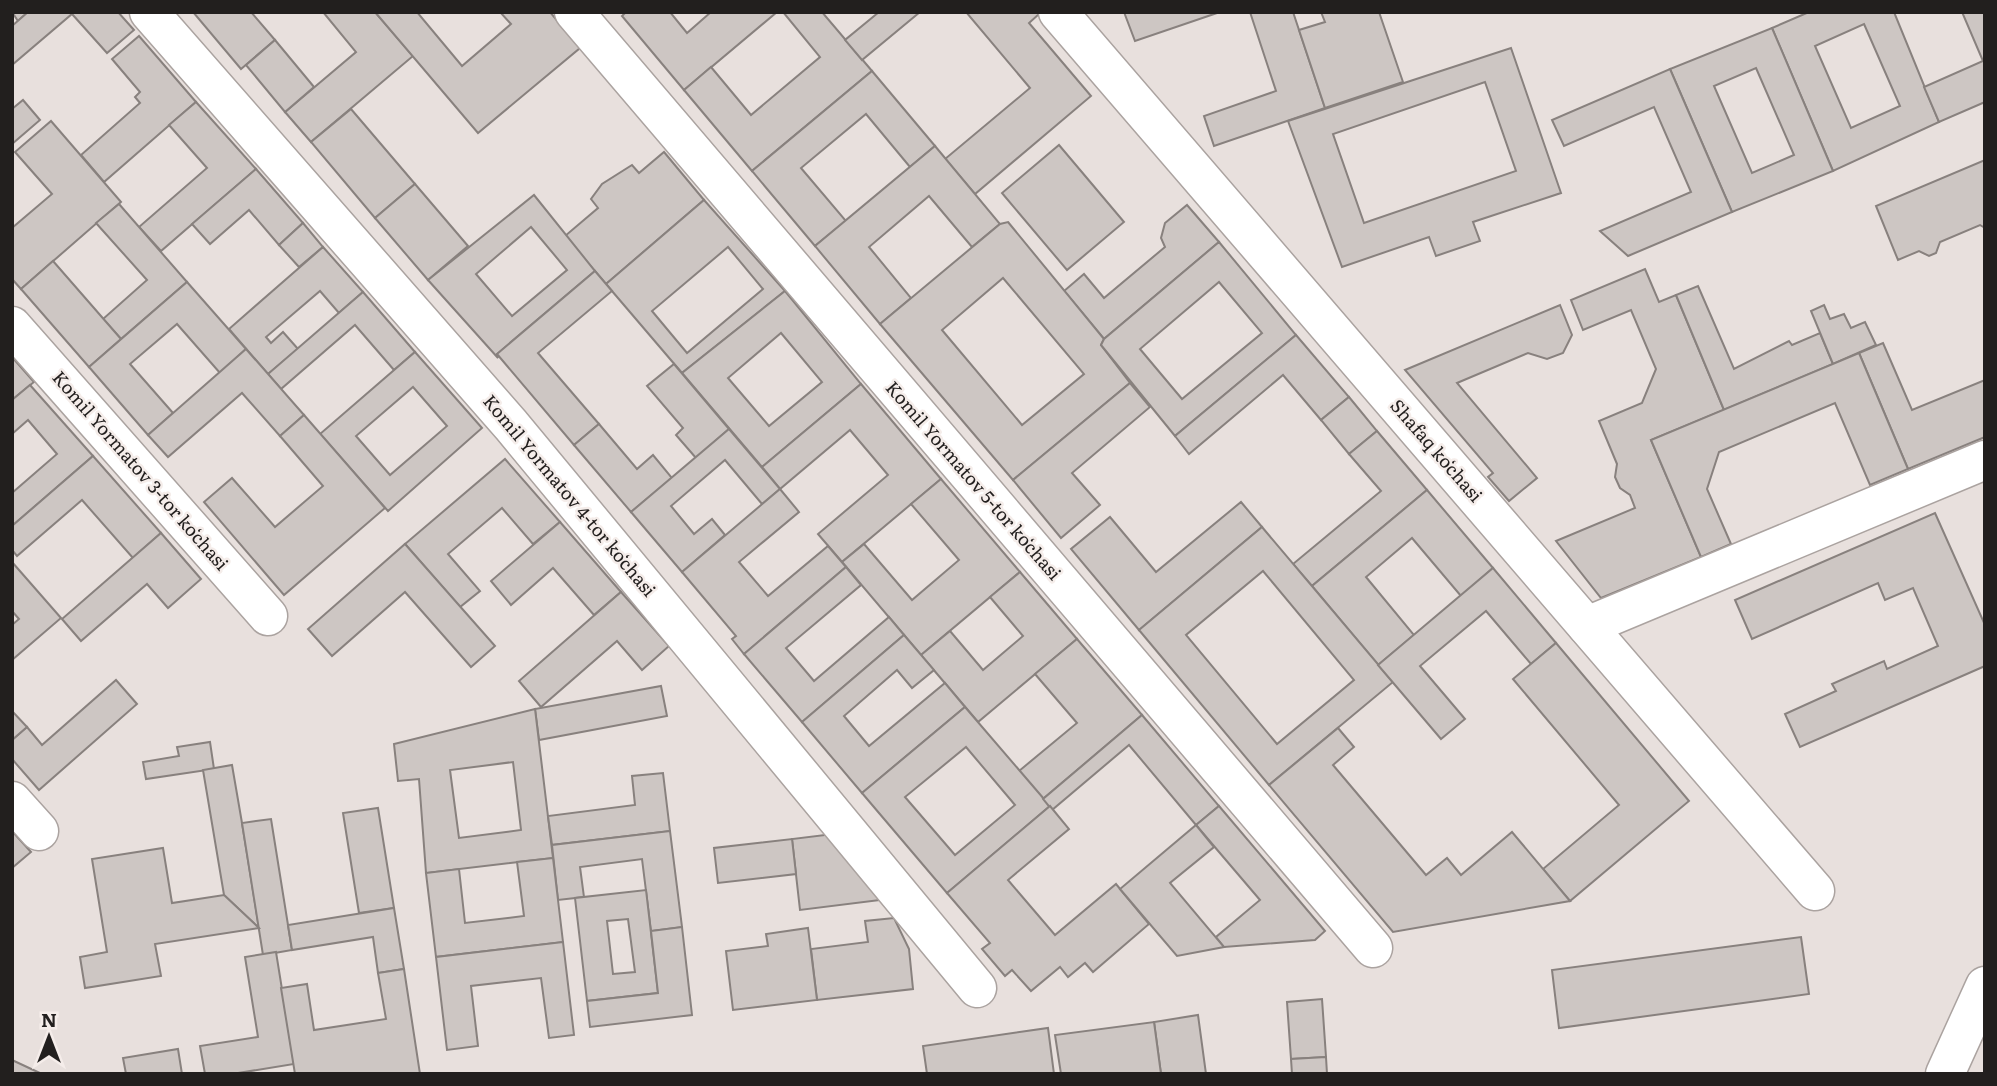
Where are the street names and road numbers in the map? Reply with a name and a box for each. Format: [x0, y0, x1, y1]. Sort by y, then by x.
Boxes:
street label: Komil Yormatov 3-tor koʻchasi [47, 364, 235, 576]
street label: Komil Yormatov 5-tor koʻchasi [880, 375, 1068, 585]
street label: Komil Yormatov 4-tor koʻchasi [477, 388, 663, 602]
street label: Shafaq koʻchasi [1385, 393, 1490, 508]

